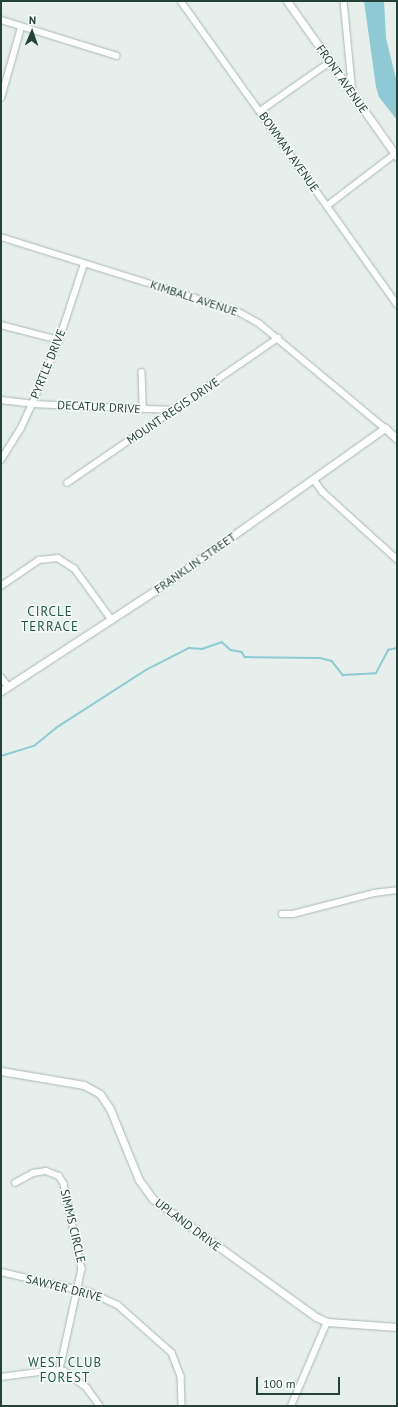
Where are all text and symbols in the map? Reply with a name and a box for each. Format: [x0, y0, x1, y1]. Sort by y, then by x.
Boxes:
north arrow [12, 12, 52, 52]
text: N [29, 13, 36, 27]
street label: FRONT AVENUE [313, 42, 371, 116]
street label: BOWMAN AVENUE [256, 109, 322, 195]
street label: KIMBALL AVENUE [148, 277, 240, 319]
street label: PYRTLE DRIVE [28, 327, 68, 401]
street label: MOUNT REGIS DRIVE [124, 375, 222, 447]
street label: DECATUR DRIVE [57, 398, 141, 416]
street label: FRANKLIN STREET [152, 530, 238, 596]
district label: CIRCLE TERRACE [21, 605, 79, 636]
street label: SIMMS CIRCLE [58, 1188, 88, 1264]
street label: UPLAND DRIVE [152, 1196, 224, 1254]
street label: SAWYER DRIVE [24, 1272, 104, 1304]
district label: WEST CLUB FOREST [28, 1356, 102, 1387]
scale bar [258, 1369, 342, 1395]
text: 100 m [263, 1376, 296, 1391]

